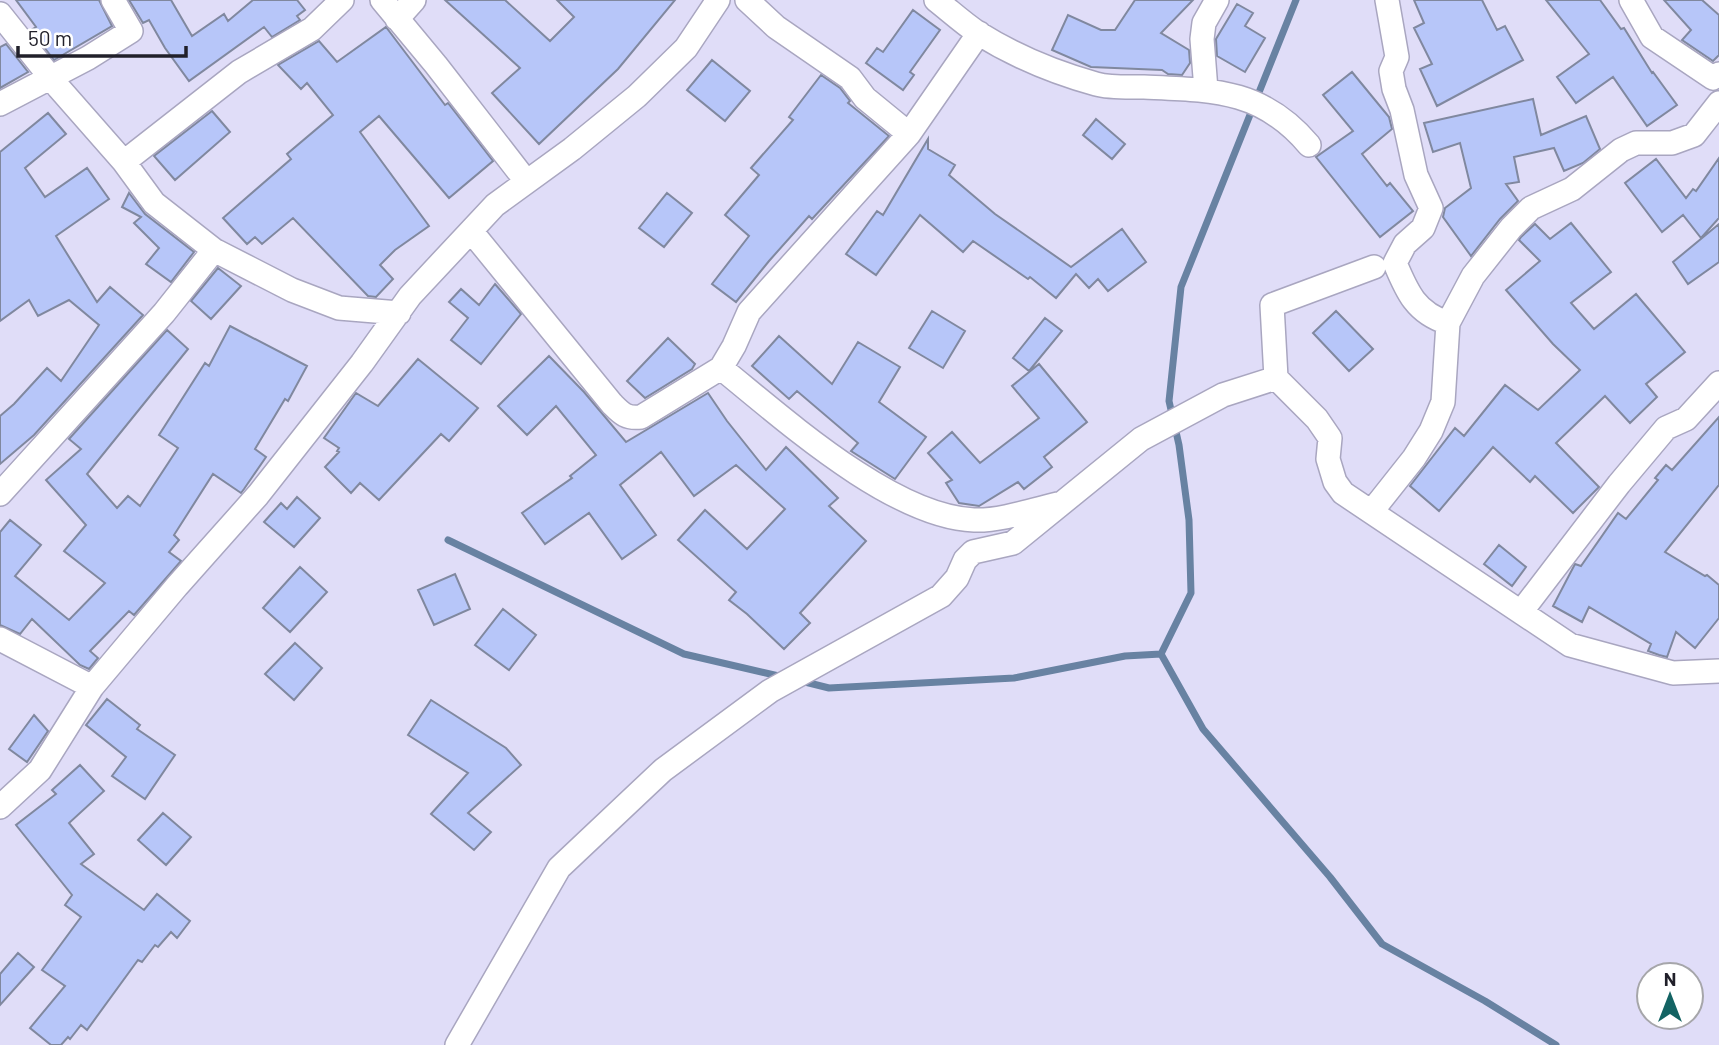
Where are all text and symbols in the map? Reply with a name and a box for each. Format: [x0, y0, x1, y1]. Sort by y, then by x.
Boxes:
scale bar [18, 14, 186, 58]
text: 50 m [28, 25, 72, 50]
north arrow [1635, 961, 1705, 1031]
text: N [1664, 967, 1676, 990]

